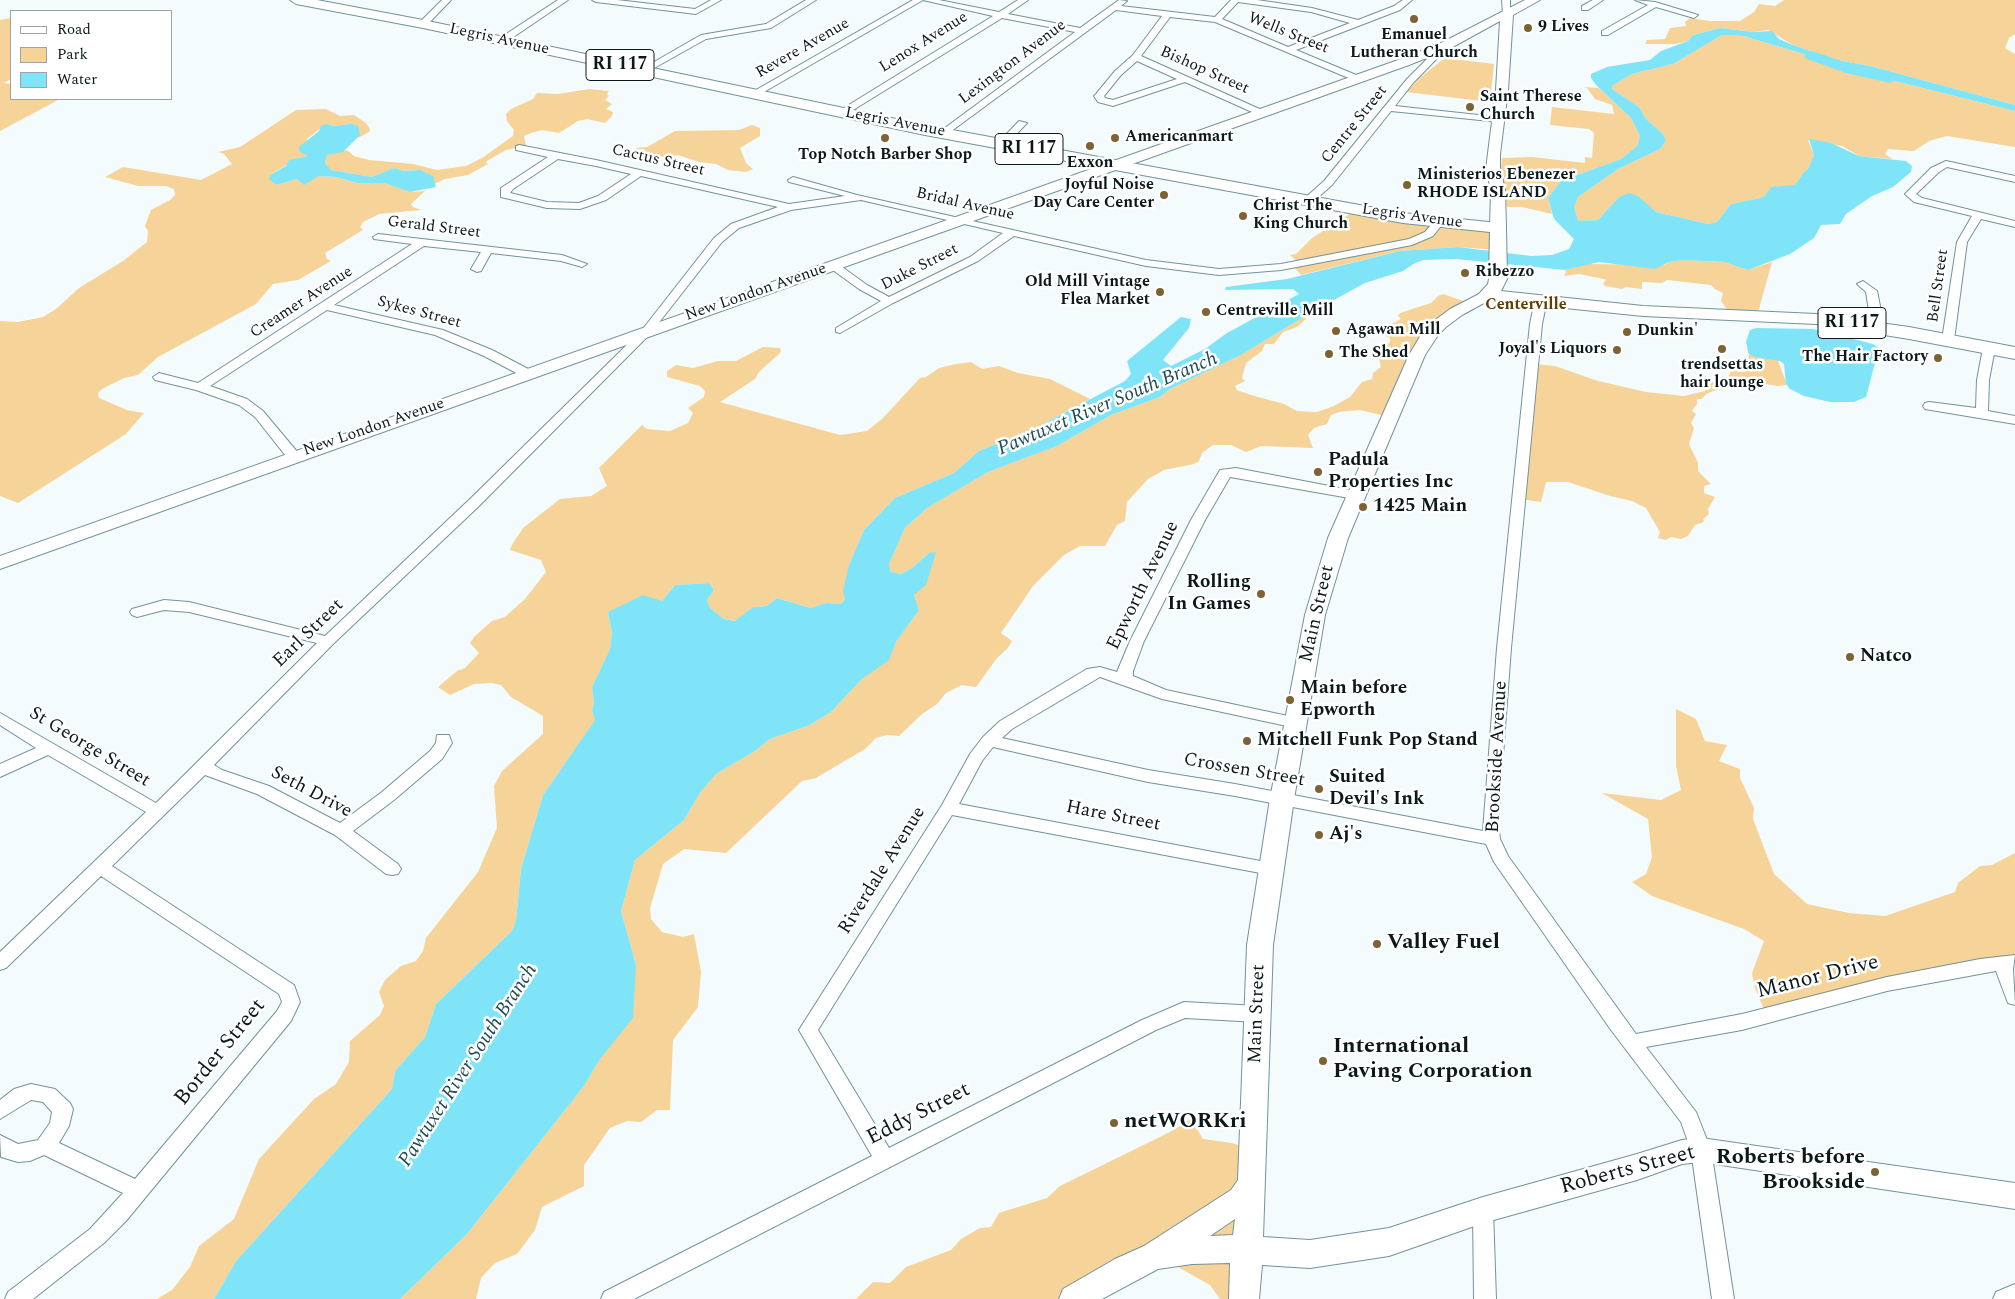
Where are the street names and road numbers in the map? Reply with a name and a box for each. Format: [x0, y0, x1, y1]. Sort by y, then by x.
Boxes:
street label: Lenox Avenue [876, 8, 972, 78]
street label: Wells Street [1245, 9, 1331, 59]
street label: Revere Avenue [753, 15, 853, 83]
street label: Lexington Avenue [956, 17, 1070, 109]
street label: Legris Avenue [447, 20, 551, 60]
street label: Bishop Street [1156, 43, 1252, 99]
road number: RI 117 [586, 50, 654, 80]
street label: Centre Street [1318, 82, 1392, 168]
street label: Legris Avenue [843, 104, 947, 142]
road number: RI 117 [995, 134, 1063, 164]
street label: Cactus Street [610, 141, 706, 181]
street label: Bridal Avenue [914, 184, 1016, 226]
street label: Legris Avenue [1360, 200, 1464, 234]
street label: Gerald Street [386, 213, 482, 243]
street label: Duke Street [878, 240, 962, 296]
street label: Bell Street [1924, 248, 1954, 324]
street label: New London Avenue [683, 260, 829, 326]
street label: Creamer Avenue [247, 263, 357, 343]
street label: Sykes Street [375, 293, 463, 333]
road number: RI 117 [1818, 307, 1886, 338]
street label: New London Avenue [301, 395, 447, 461]
street label: Epworth Avenue [1103, 518, 1185, 654]
street label: Main Street [1296, 563, 1340, 665]
street label: Earl Street [269, 595, 349, 673]
street label: Brookside Avenue [1483, 680, 1513, 834]
street label: St George Street [24, 703, 154, 793]
street label: Crossen Street [1182, 749, 1306, 793]
street label: Seth Drive [266, 762, 356, 824]
street label: Hare Street [1064, 797, 1162, 837]
street label: Riverdale Avenue [835, 803, 931, 939]
street label: Manor Drive [1754, 950, 1882, 1006]
street label: Main Street [1245, 964, 1271, 1064]
street label: Border Street [170, 994, 272, 1112]
street label: Eddy Street [863, 1078, 975, 1152]
street label: Roberts Street [1558, 1140, 1698, 1202]

